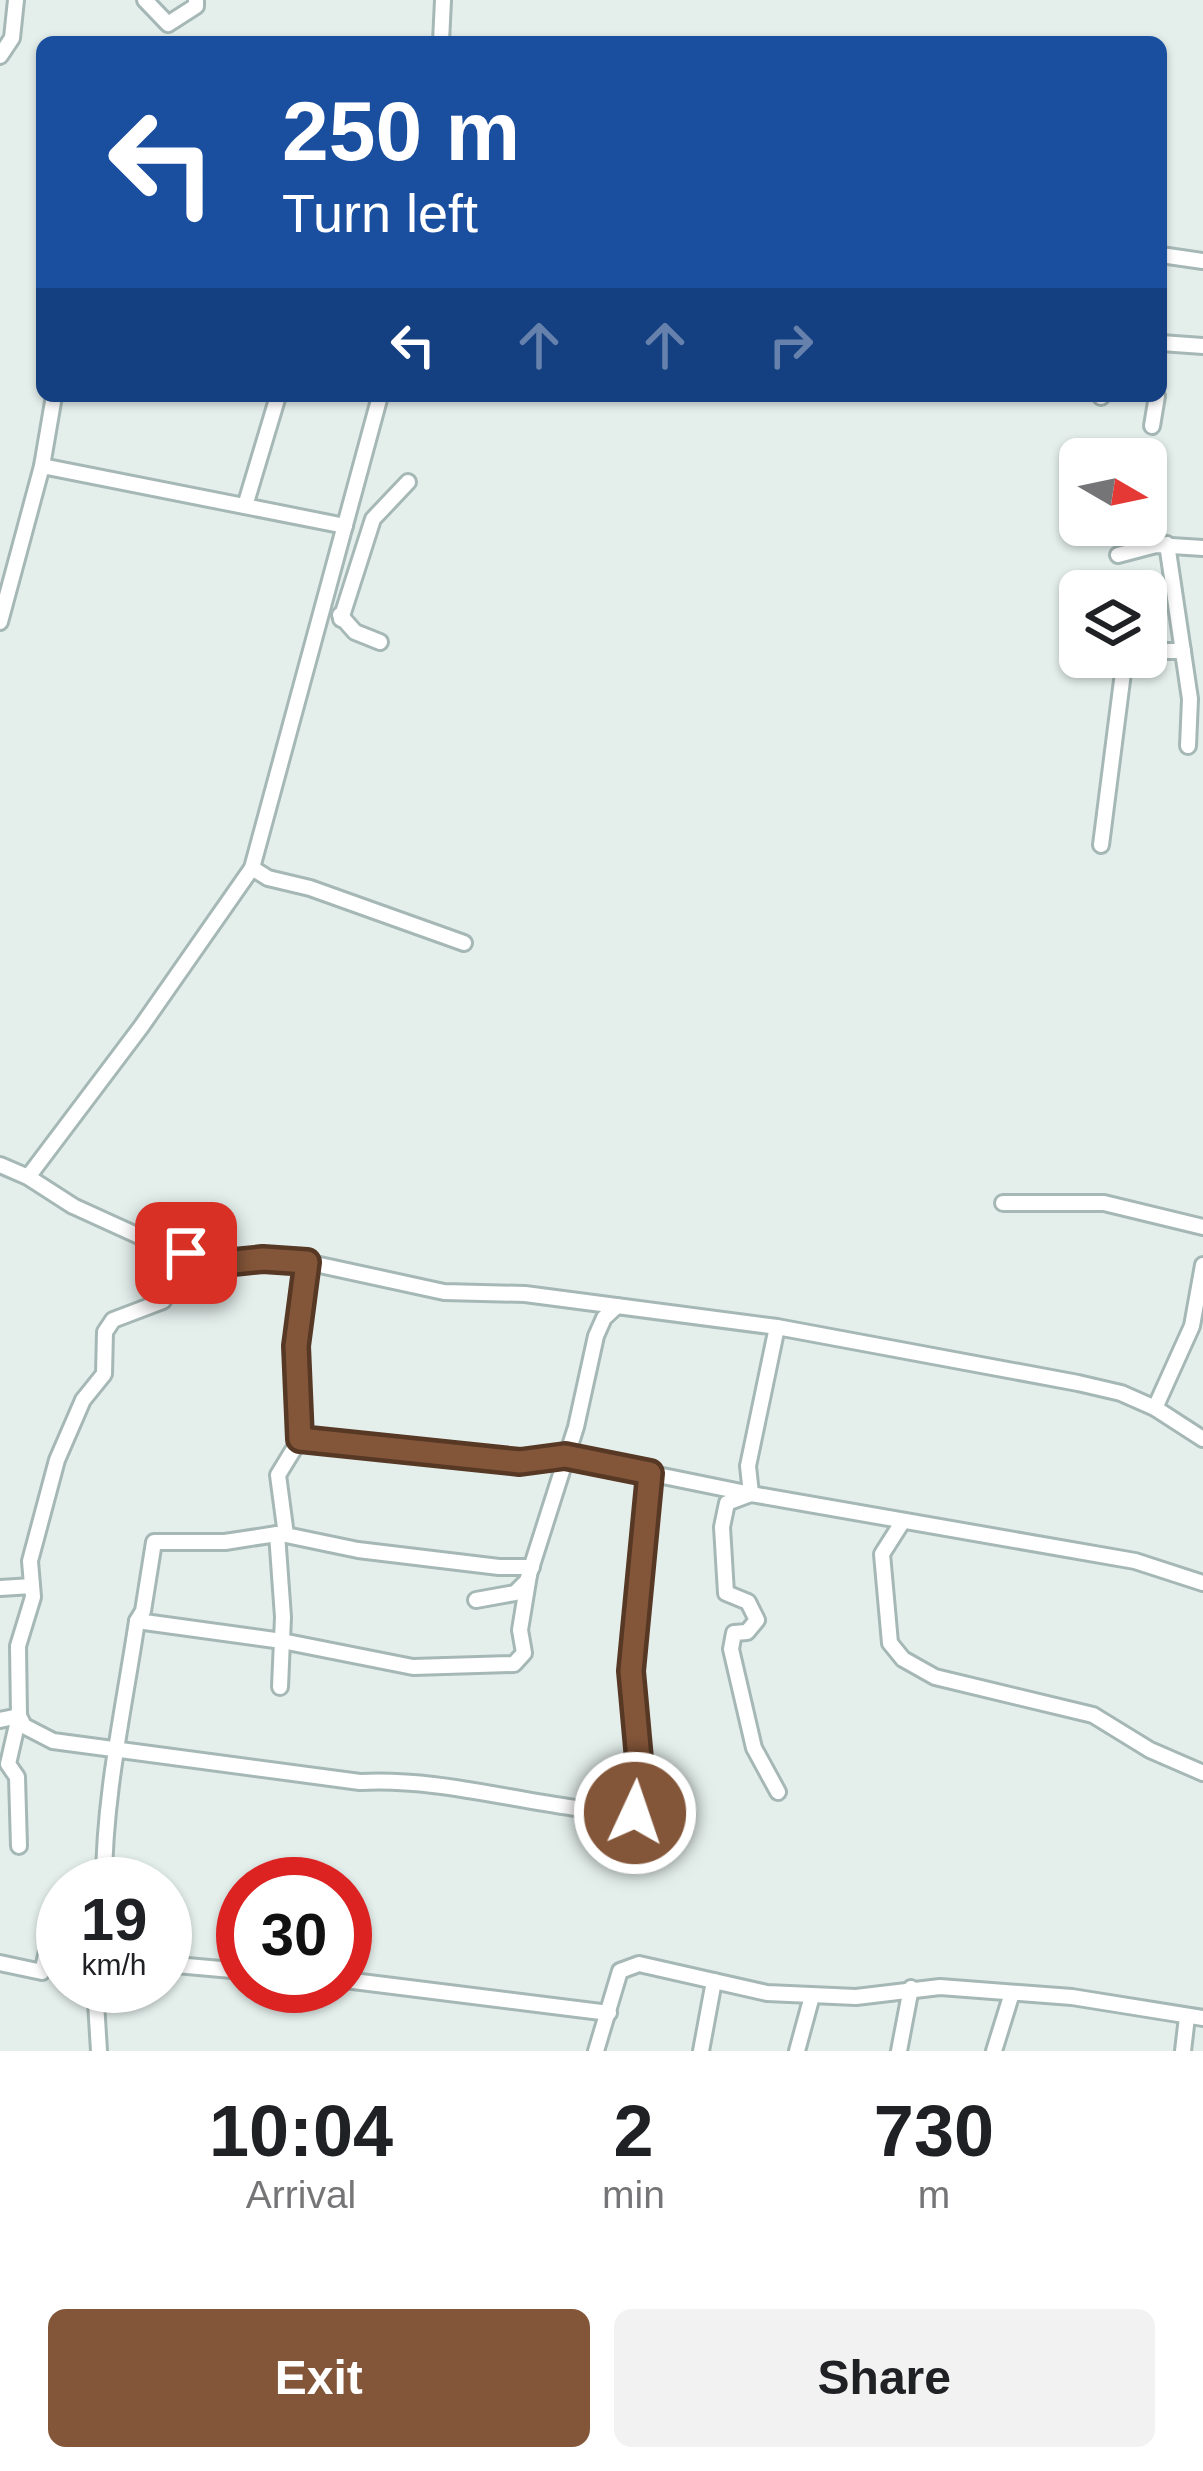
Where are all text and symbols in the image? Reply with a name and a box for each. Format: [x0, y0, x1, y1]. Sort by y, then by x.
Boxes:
icon: left [84, 84, 240, 240]
text: 250 m [282, 84, 520, 178]
text: Turn left [282, 183, 478, 243]
icon: left [380, 312, 446, 378]
icon: ahead [506, 312, 572, 378]
icon: ahead [632, 312, 698, 378]
icon: right [758, 312, 824, 378]
north arrow [1059, 438, 1167, 546]
map controls [1059, 438, 1167, 678]
button: layers [1059, 570, 1167, 678]
pin [135, 1202, 237, 1304]
icon: arrive [153, 1220, 219, 1286]
position arrow [572, 1750, 698, 1876]
speed limit sign: 30 [216, 1857, 372, 2013]
text: 19 [81, 1886, 147, 1953]
text: km/h [81, 1948, 147, 1981]
text: 10:04 [209, 2091, 393, 2171]
text: 2 [613, 2091, 654, 2171]
text: 730 [874, 2091, 994, 2171]
text: Arrival [246, 2173, 356, 2216]
text: min [602, 2173, 665, 2216]
text: m [918, 2173, 950, 2216]
button: Exit [48, 2309, 590, 2447]
button: Share [614, 2309, 1155, 2447]

